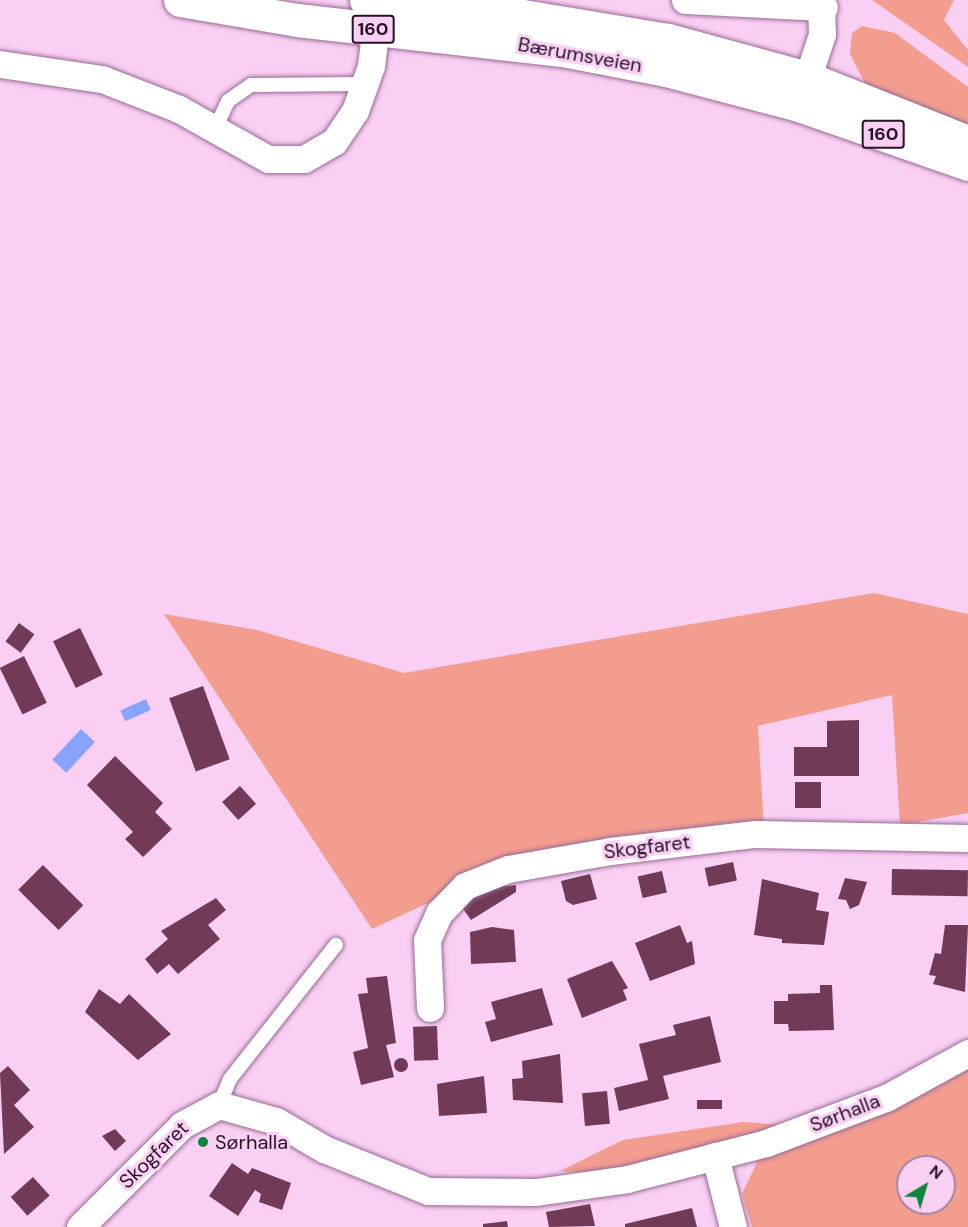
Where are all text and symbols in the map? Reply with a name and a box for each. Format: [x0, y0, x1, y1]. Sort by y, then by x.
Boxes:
road number: 160 [350, 14, 395, 44]
street label: Bærumsveien [516, 32, 644, 78]
road number: 160 [860, 119, 906, 149]
street label: Skogfaret [603, 830, 691, 864]
street label: Sørhalla [807, 1089, 883, 1137]
street label: Skogfaret [114, 1116, 194, 1194]
place label: Sørhalla [215, 1130, 288, 1154]
marker: Sørhalla [196, 1135, 210, 1149]
north arrow [896, 1155, 956, 1215]
text: N [925, 1160, 947, 1184]

